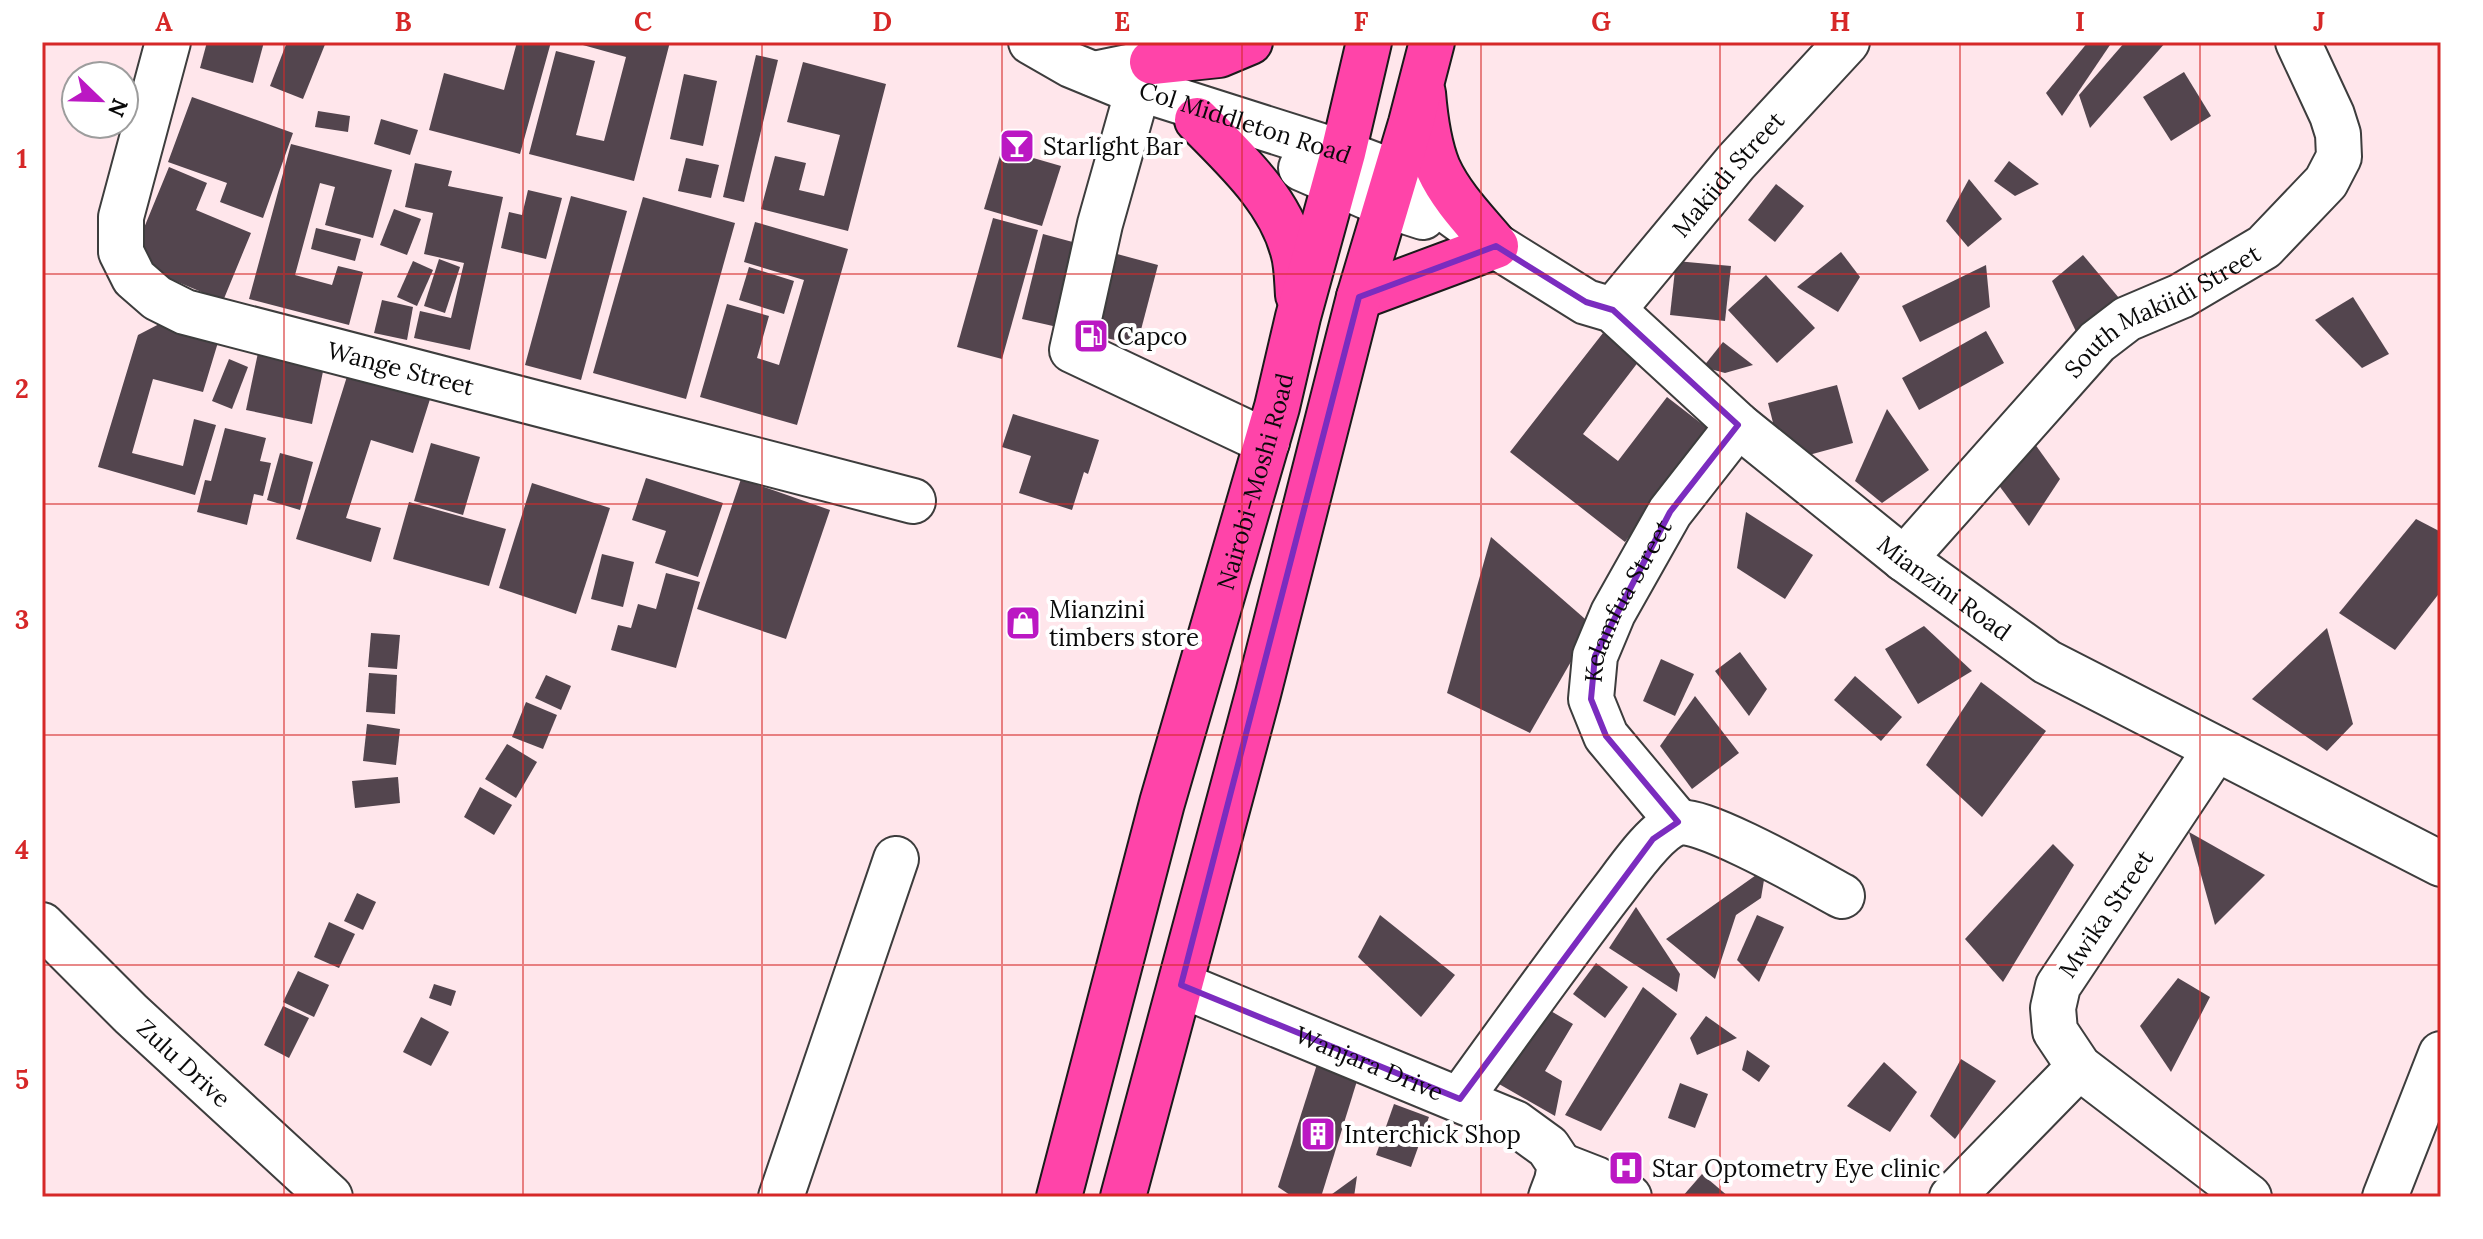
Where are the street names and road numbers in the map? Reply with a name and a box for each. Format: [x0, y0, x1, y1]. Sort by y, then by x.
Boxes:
street label: Col Middleton Road [1136, 74, 1356, 170]
street label: Makiidi Street [1665, 104, 1791, 243]
street label: South Makiidi Street [2057, 237, 2266, 384]
street label: Wange Street [324, 334, 478, 402]
street label: Nairobi-Moshi Road [1209, 370, 1300, 593]
street label: Kelamfua Street [1577, 513, 1679, 684]
street label: Mianzini Road [1871, 529, 2018, 647]
street label: Mwika Street [2052, 844, 2160, 984]
street label: Zulu Drive [131, 1012, 237, 1114]
street label: Wanjara Drive [1291, 1019, 1448, 1107]

